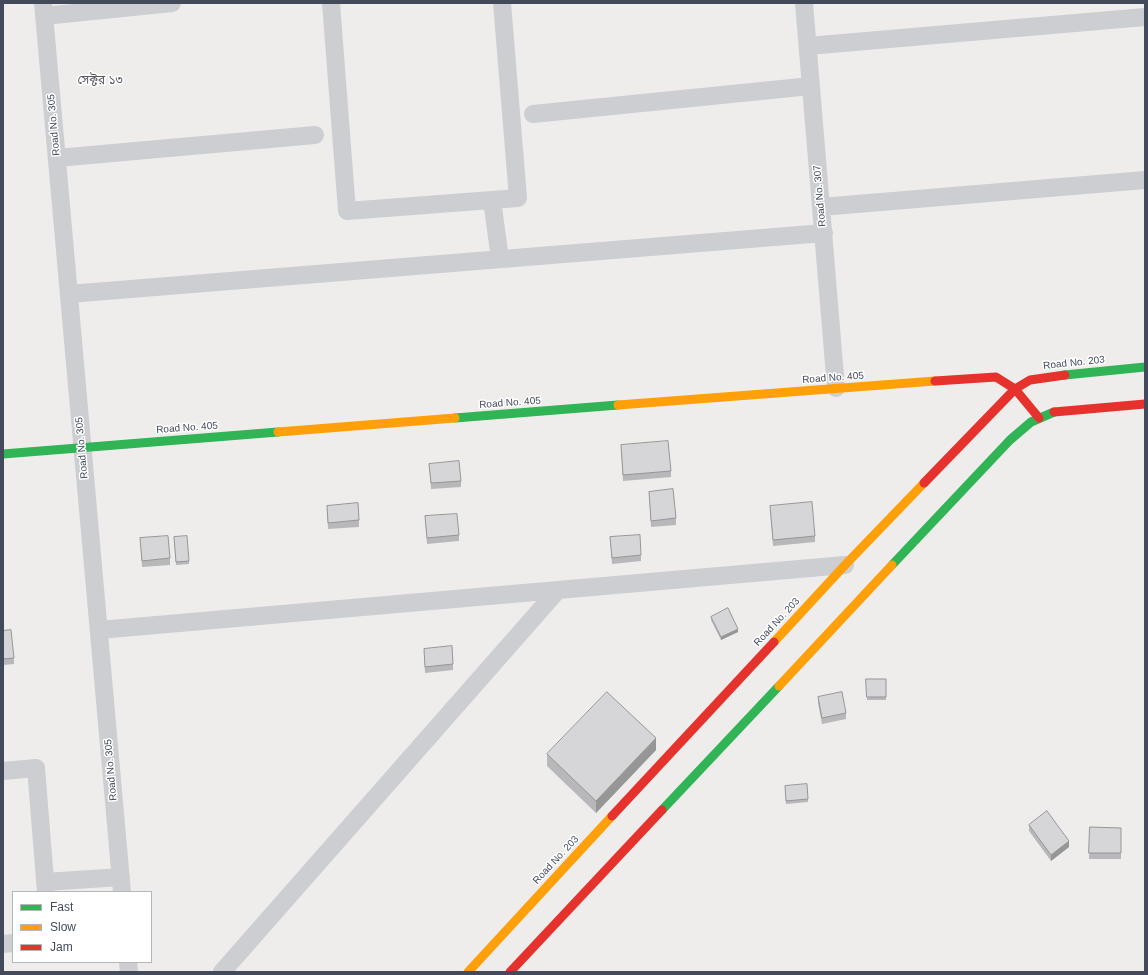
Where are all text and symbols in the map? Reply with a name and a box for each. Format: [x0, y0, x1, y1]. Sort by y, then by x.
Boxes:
district label: সেক্টর ১৩ [77, 74, 123, 88]
street label: Road No. 305 [45, 94, 63, 156]
street label: Road No. 307 [811, 165, 829, 227]
street label: Road No. 203 [1043, 354, 1105, 372]
street label: Road No. 405 [802, 370, 864, 386]
street label: Road No. 405 [479, 395, 541, 411]
street label: Road No. 305 [73, 417, 91, 479]
street label: Road No. 405 [156, 420, 218, 436]
street label: Road No. 203 [752, 595, 802, 649]
street label: Road No. 305 [102, 739, 120, 801]
street label: Road No. 203 [531, 833, 581, 887]
legend [12, 891, 152, 963]
text: Fast [50, 900, 73, 914]
text: Slow [50, 920, 76, 934]
text: Jam [50, 940, 73, 954]

